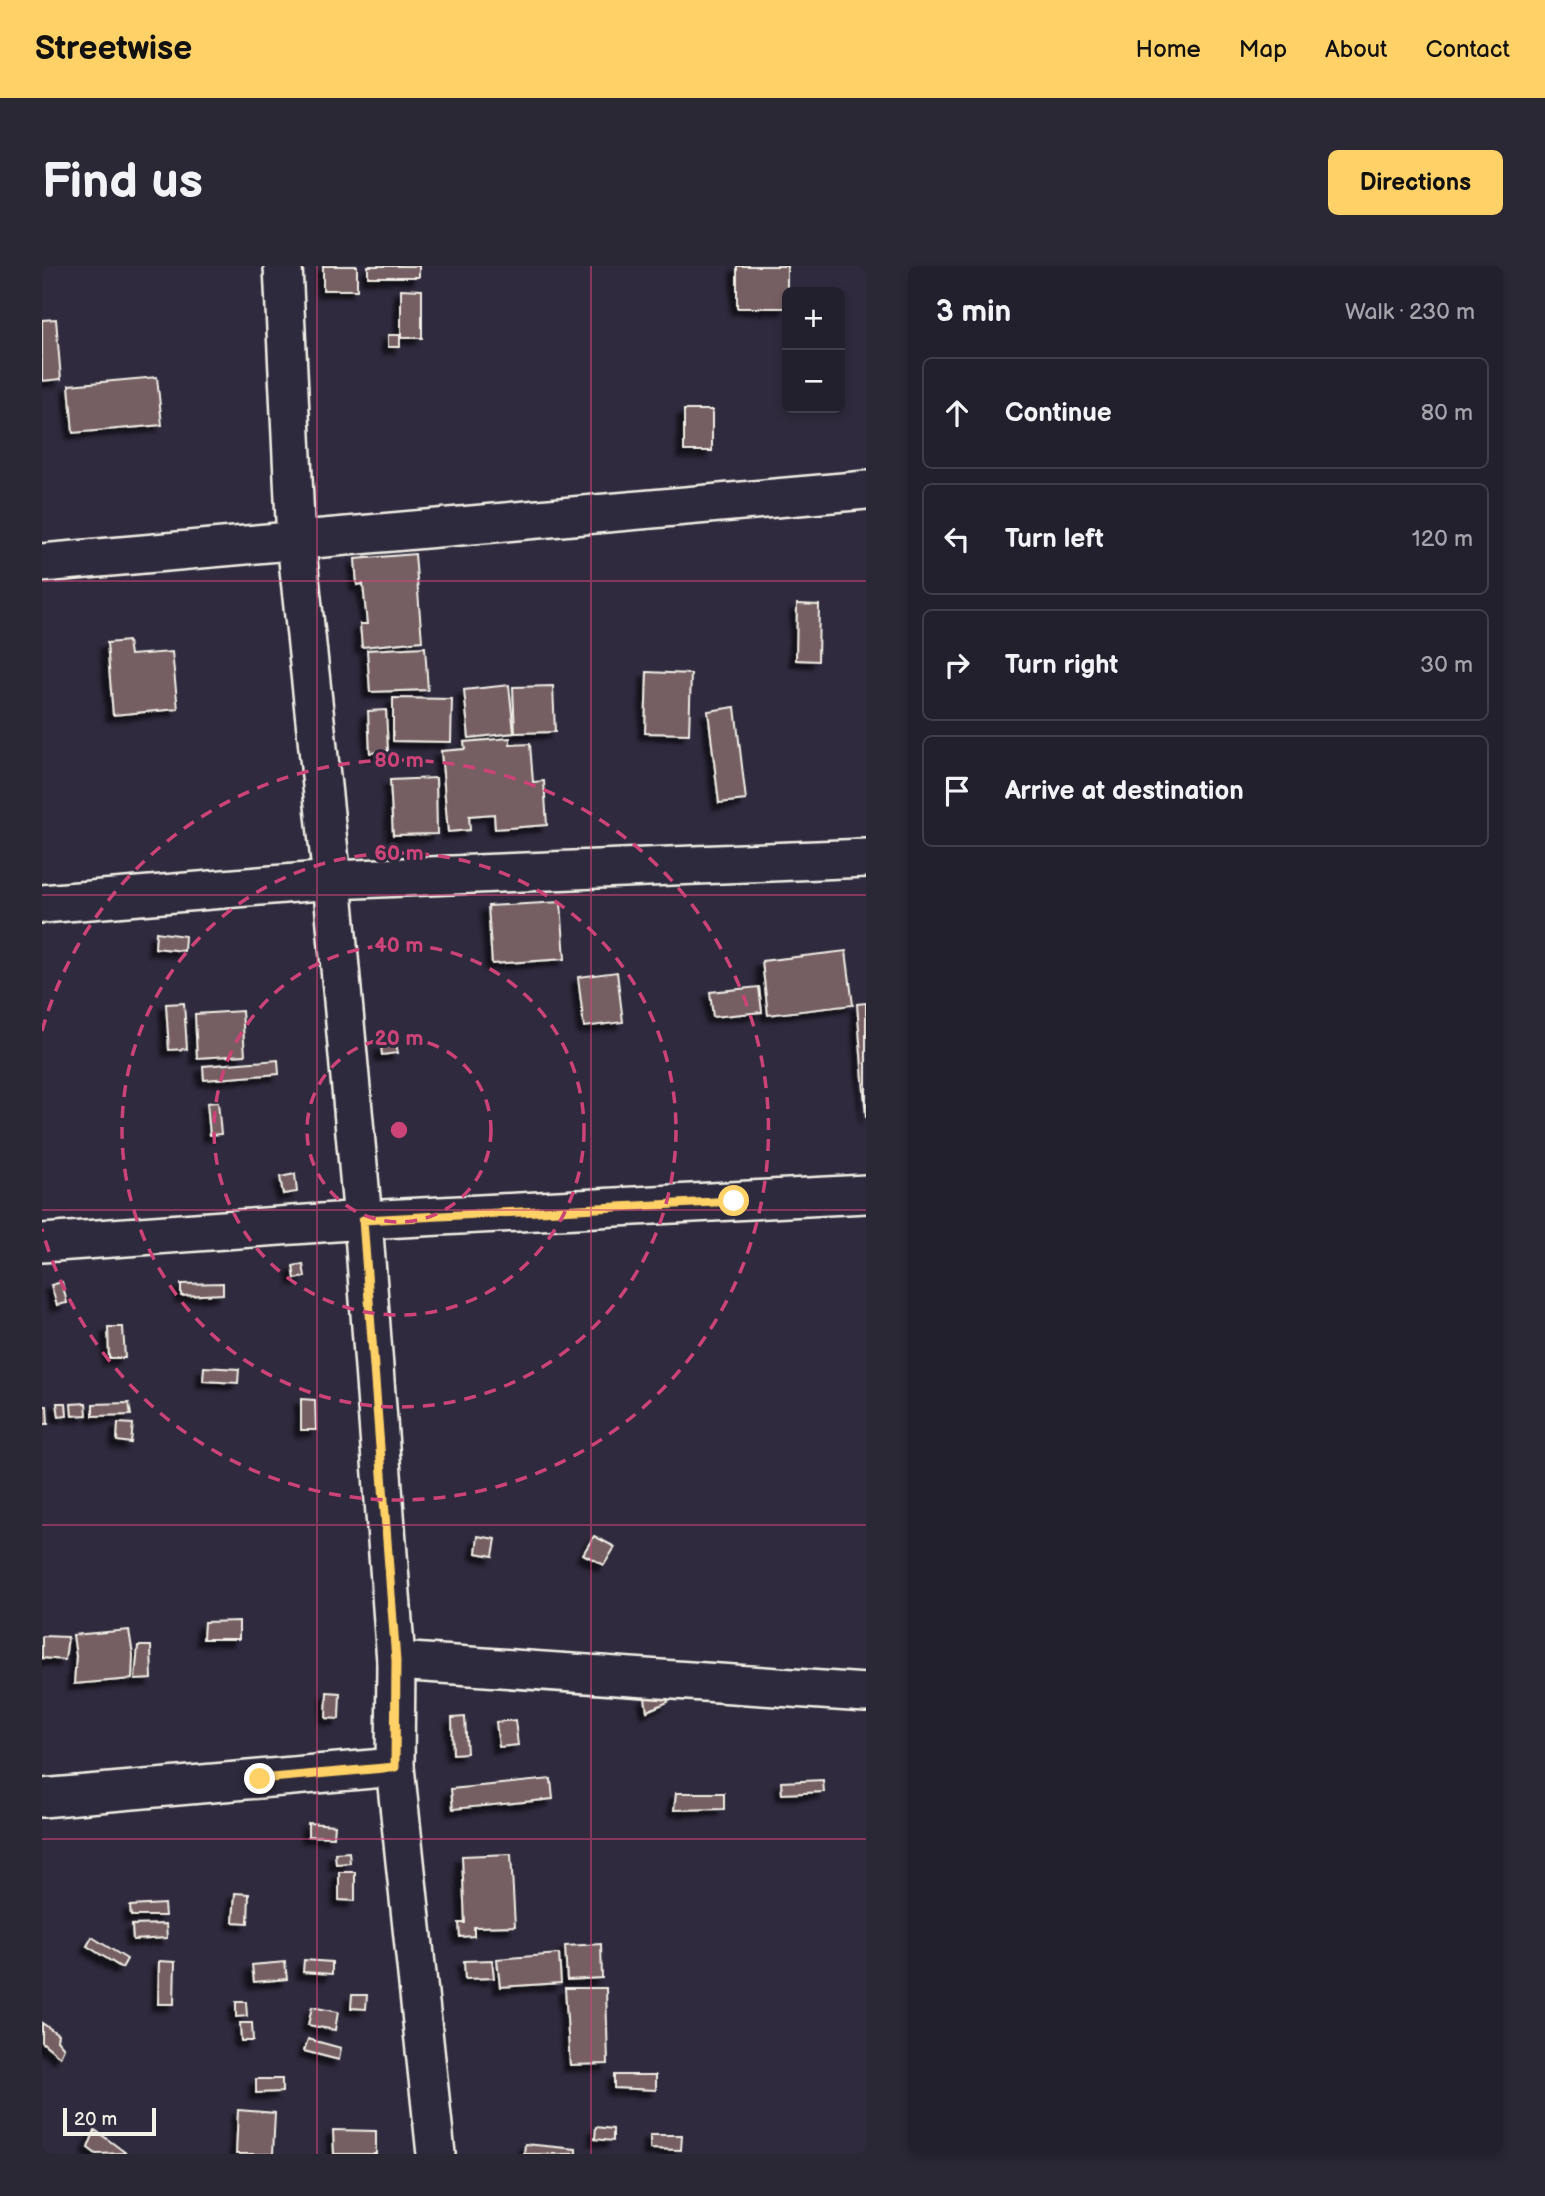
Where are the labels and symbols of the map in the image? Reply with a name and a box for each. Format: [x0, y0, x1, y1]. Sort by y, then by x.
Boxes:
text: 80 m [374, 748, 424, 773]
text: 60 m [374, 841, 424, 866]
text: 40 m [374, 933, 424, 958]
text: 20 m [375, 1026, 423, 1051]
centre of rings [387, 1118, 411, 1142]
route start [718, 1185, 749, 1216]
route end [244, 1763, 275, 1794]
scale bar [63, 2105, 156, 2137]

